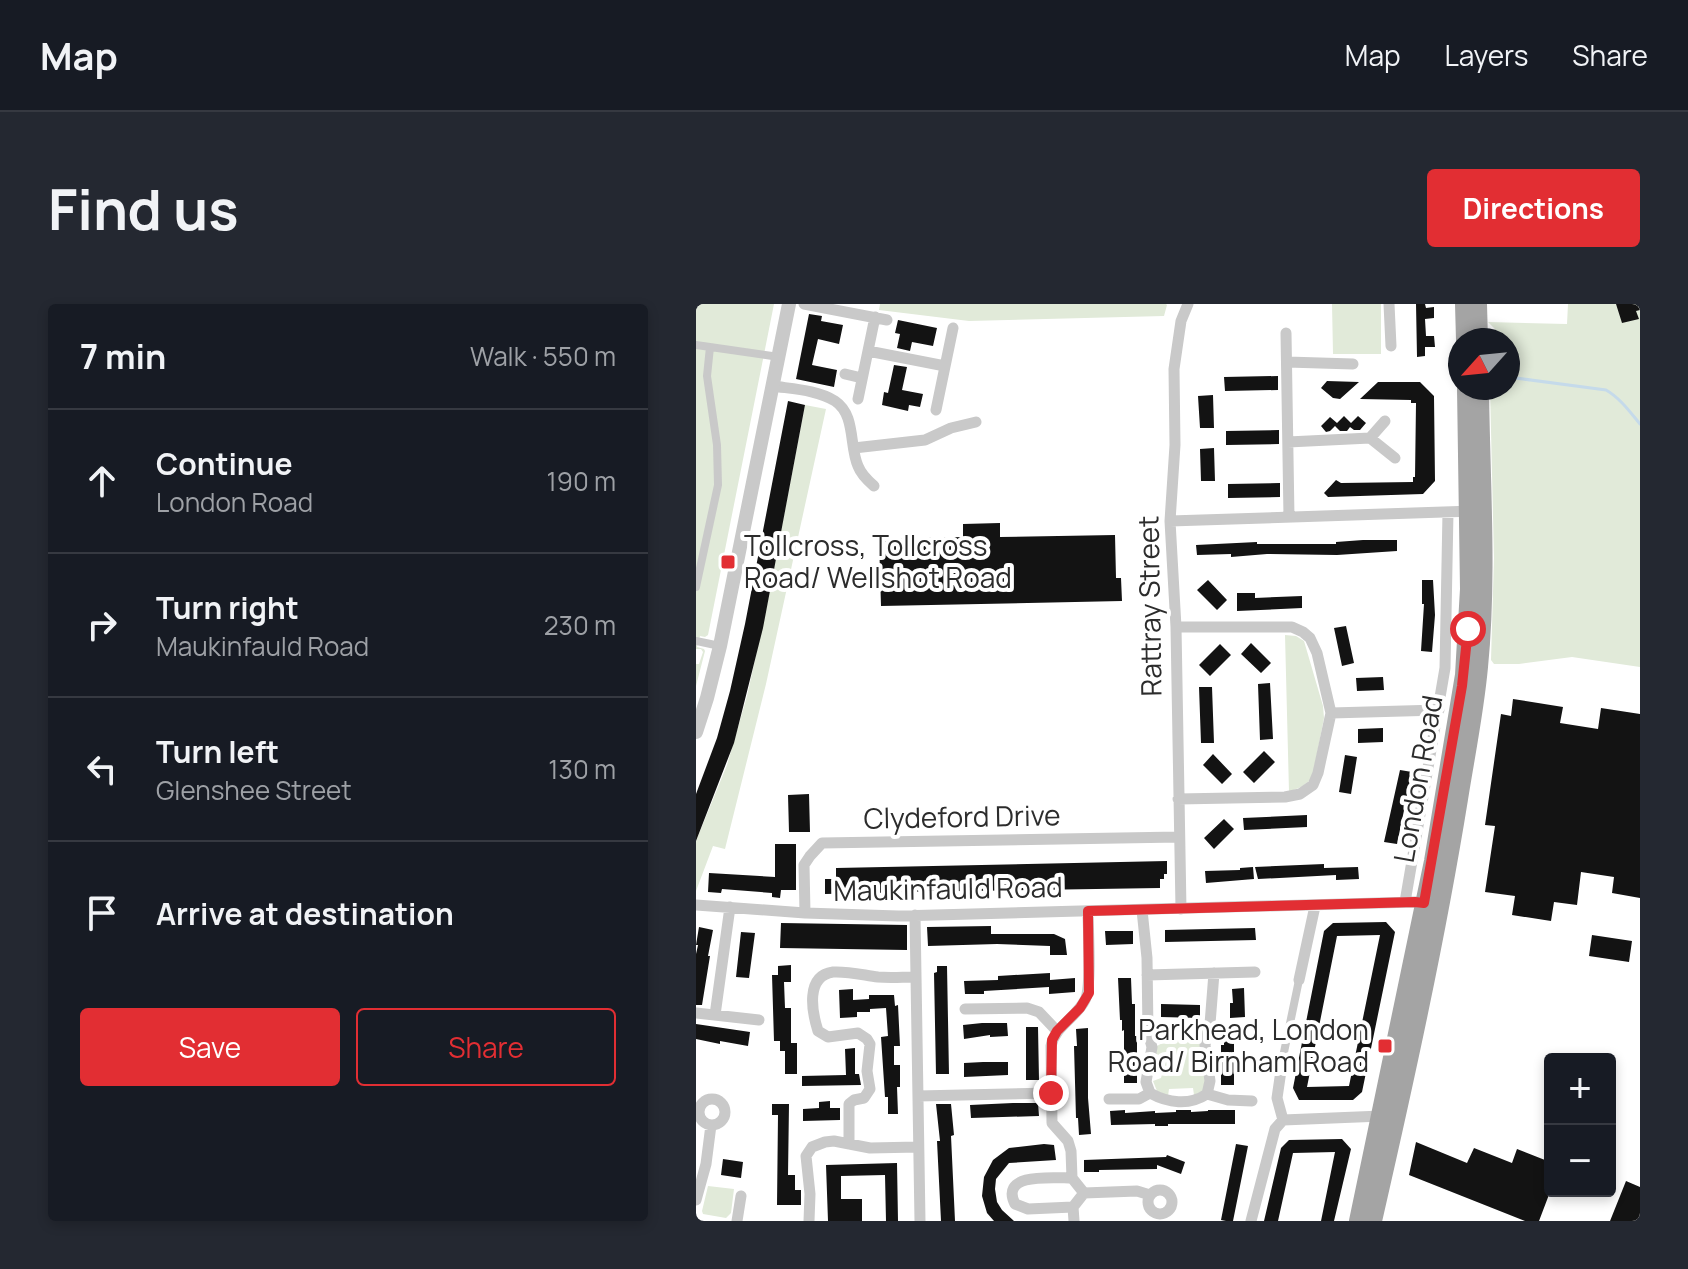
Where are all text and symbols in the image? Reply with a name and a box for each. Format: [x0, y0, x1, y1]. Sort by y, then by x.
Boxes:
text: Map [40, 29, 118, 81]
text: Map [1345, 36, 1401, 74]
text: Layers [1445, 36, 1528, 74]
text: Share [1572, 36, 1648, 74]
button: Directions [1427, 169, 1640, 247]
text: Find us [48, 170, 239, 247]
north arrow [1448, 328, 1520, 400]
text: 7 min [80, 333, 166, 379]
text: Walk · 550 m [470, 338, 616, 374]
text: Continue [156, 443, 292, 484]
icon: ahead [80, 459, 124, 503]
text: 190 m [547, 463, 616, 499]
text: London Road [156, 484, 313, 520]
street label: Rattray Street [1128, 515, 1170, 697]
place label: Tollcross, Tollcross Road/ Wellshot Road [744, 526, 1012, 596]
marker: Tollcross, Tollcross Road/ Wellshot Road [719, 553, 737, 571]
text: Turn right [156, 587, 299, 628]
icon: right [80, 603, 124, 647]
text: 230 m [544, 607, 616, 643]
route start [1450, 611, 1486, 647]
text: Maukinfauld Road [156, 628, 369, 664]
street label: London Road [1384, 692, 1450, 865]
text: Turn left [156, 731, 279, 772]
icon: left [80, 747, 124, 791]
text: 130 m [548, 751, 616, 787]
text: Glenshee Street [156, 772, 352, 808]
street label: Clydeford Drive [863, 795, 1061, 837]
street label: Maukinfauld Road [833, 867, 1063, 909]
icon: arrive [80, 891, 124, 935]
text: Arrive at destination [156, 893, 454, 934]
button: Save [80, 1008, 340, 1086]
button: Share [356, 1008, 616, 1086]
place label: Parkhead, London Road/ Birnham Road [1108, 1010, 1369, 1080]
marker: Parkhead, London Road/ Birnham Road [1376, 1037, 1394, 1055]
map controls [1544, 1053, 1616, 1197]
button: + [1544, 1053, 1616, 1125]
route end [1033, 1075, 1069, 1111]
button: − [1544, 1125, 1616, 1197]

